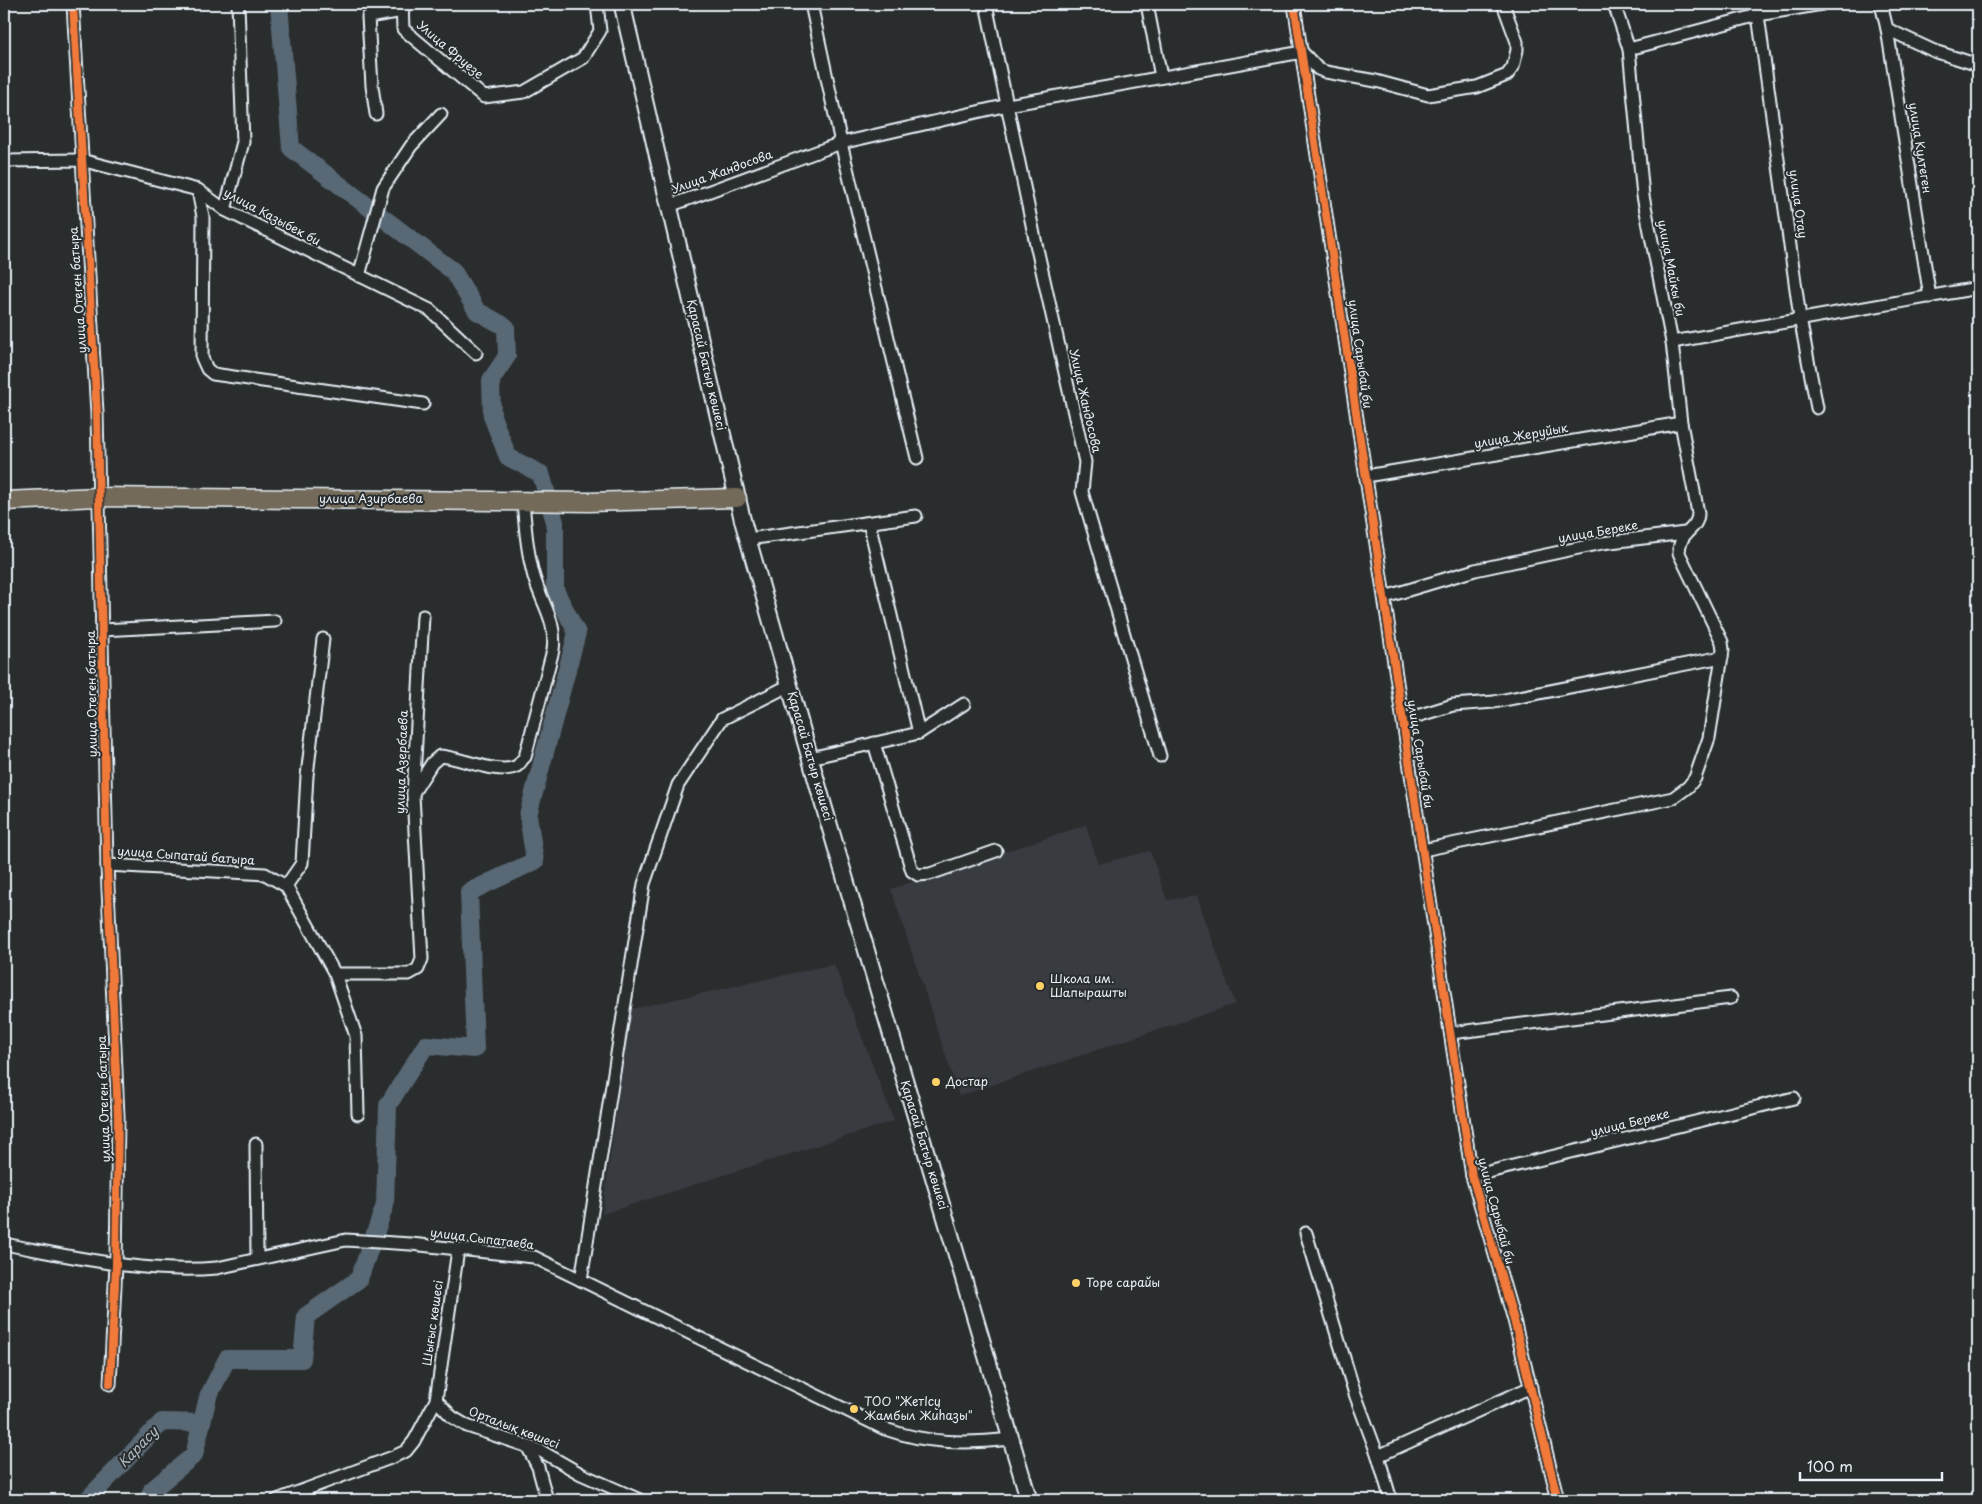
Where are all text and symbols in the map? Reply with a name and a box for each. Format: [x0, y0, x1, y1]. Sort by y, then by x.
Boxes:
street label: Улица Фруезе [413, 16, 488, 83]
street label: улица Култеген [1905, 101, 1937, 195]
street label: Улица Жандосова [669, 144, 775, 198]
street label: улица Отау [1785, 168, 1813, 239]
street label: улица Казыбек би [221, 183, 324, 249]
street label: улица Майкы би [1654, 218, 1690, 318]
street label: улица Отеген батыра [64, 226, 90, 354]
street label: Қарасай Батыр көшесі [683, 297, 731, 432]
street label: улица Сарыбай би [1344, 298, 1378, 409]
street label: Улица Жандосова [1065, 347, 1107, 455]
street label: улица Жеруйык [1473, 418, 1570, 452]
street label: улица Азирбаева [319, 489, 423, 507]
street label: улица Береке [1557, 515, 1640, 547]
street label: улица Отеген батыра [81, 630, 101, 758]
street label: Қарасай Батыр көшесі [784, 689, 838, 823]
street label: улица Сарыбай би [1404, 698, 1438, 809]
street label: улица Азербаева [390, 709, 412, 814]
street label: улица Сыпатай батыра [117, 841, 256, 869]
place label: Школа им. Шапырашты [1050, 969, 1127, 1001]
marker: Школа им. Шапырашты [1034, 980, 1046, 992]
street label: улица Отеген батыра [92, 1035, 114, 1163]
place label: Достар [945, 1072, 988, 1090]
marker: Достар [930, 1076, 942, 1088]
street label: Қарасай Батыр көшесі [897, 1078, 953, 1212]
street label: улица Береке [1588, 1103, 1672, 1141]
street label: улица Сарыбай би [1474, 1155, 1520, 1266]
street label: улица Сыпатаева [429, 1223, 536, 1253]
place label: Торе сарайы [1086, 1273, 1160, 1291]
marker: Торе сарайы [1070, 1277, 1082, 1289]
street label: Шығыс көшесі [417, 1279, 447, 1367]
place label: ТОО "ЖетIсу Жамбыл Жиhазы" [864, 1392, 973, 1424]
street label: Орталық көшесі [466, 1401, 562, 1453]
marker: ТОО "ЖетIсу Жамбыл Жиhазы" [848, 1403, 860, 1415]
water label: Карасу [113, 1421, 163, 1472]
scale bar [1800, 1449, 1942, 1481]
text: 100 m [1807, 1454, 1853, 1477]

